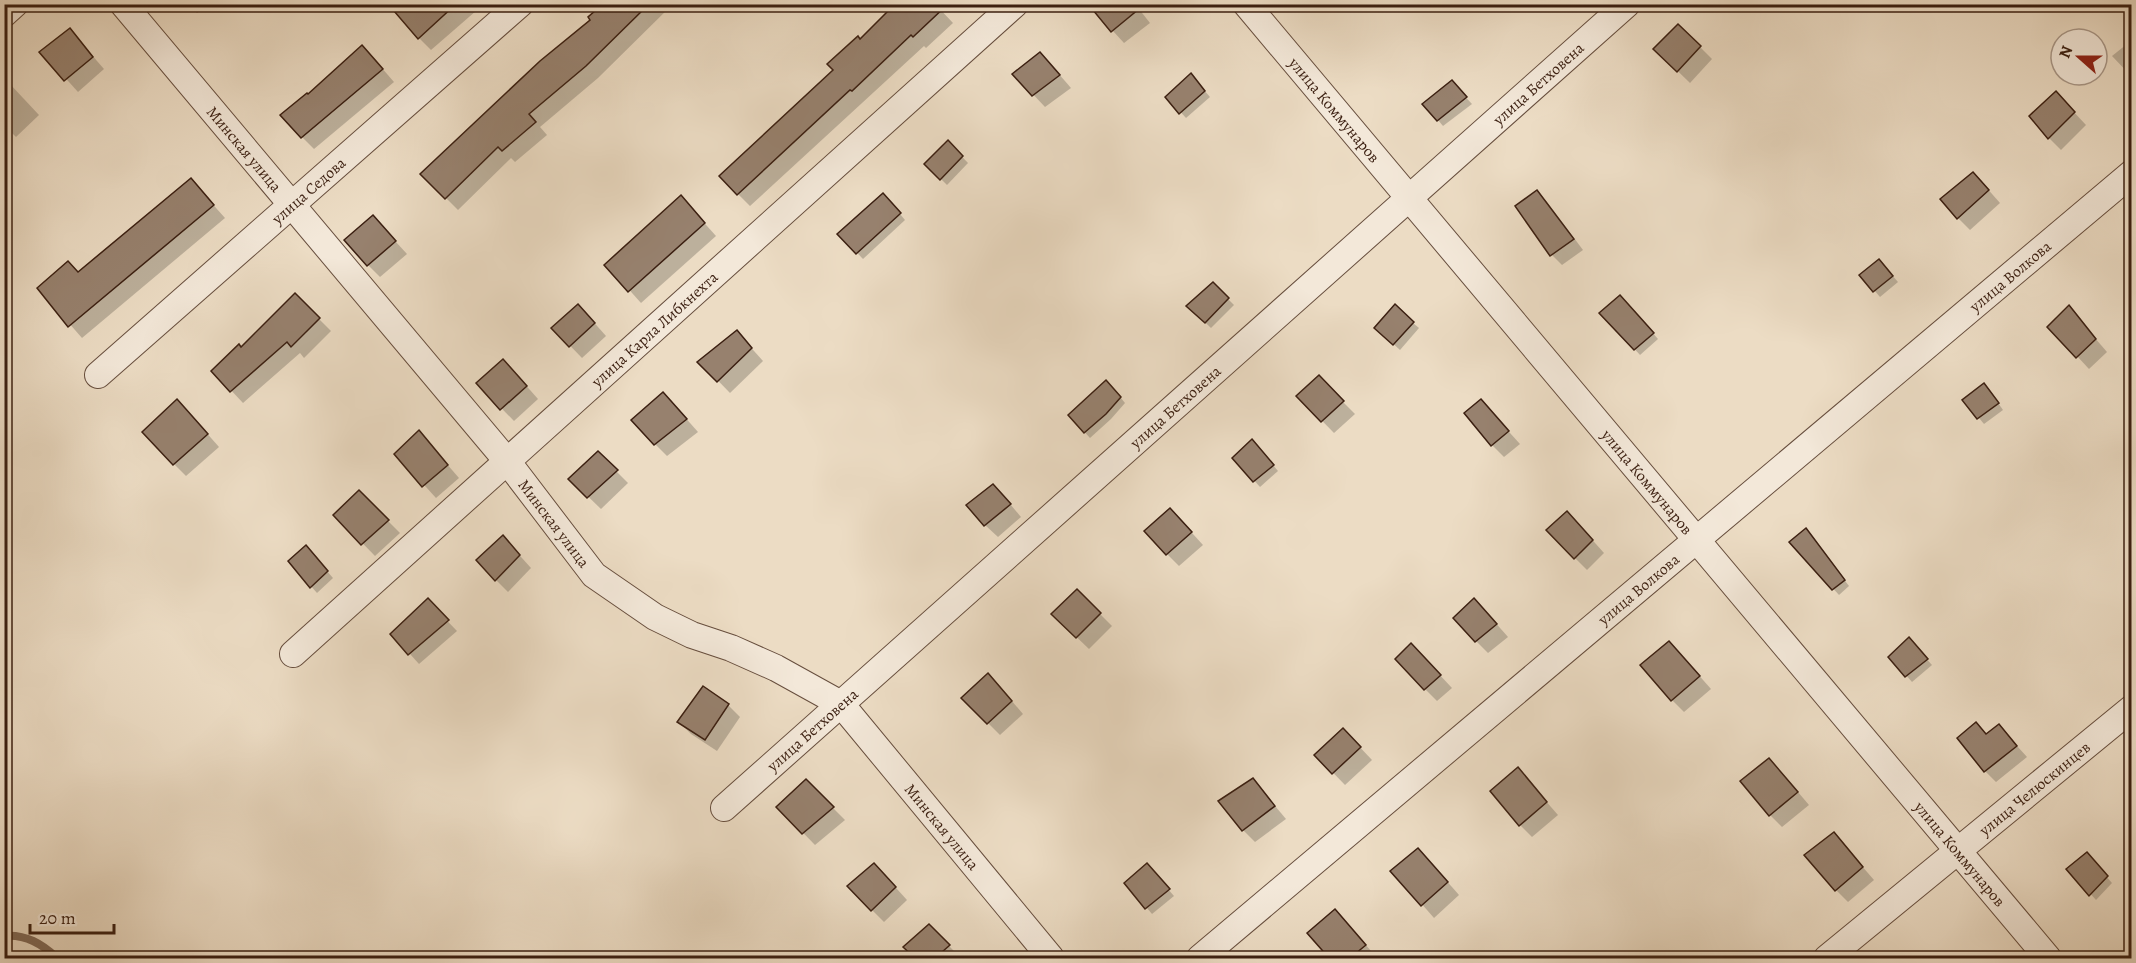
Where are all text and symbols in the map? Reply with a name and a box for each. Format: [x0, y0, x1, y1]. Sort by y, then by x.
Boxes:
north arrow [2049, 27, 2109, 87]
street label: улица Бетховена [1488, 37, 1590, 131]
text: N [2054, 42, 2078, 61]
street label: улица Коммунаров [1283, 52, 1385, 168]
street label: Минская улица [201, 102, 287, 198]
street label: улица Седова [266, 152, 351, 230]
street label: улица Волкова [1964, 235, 2057, 318]
street label: улица Карла Либкнехта [586, 266, 723, 393]
street label: улица Бетховена [1125, 360, 1227, 454]
street label: улица Коммунаров [1595, 424, 1697, 540]
street label: Минская улица [513, 475, 595, 573]
street label: улица Волкова [1593, 548, 1685, 631]
street label: улица Бетховена [762, 683, 864, 777]
street label: улица Челюскинцев [1974, 737, 2095, 842]
street label: Минская улица [899, 779, 984, 875]
street label: улица Коммунаров [1908, 796, 2010, 912]
scale bar [30, 897, 114, 935]
text: 20 m [39, 906, 76, 930]

